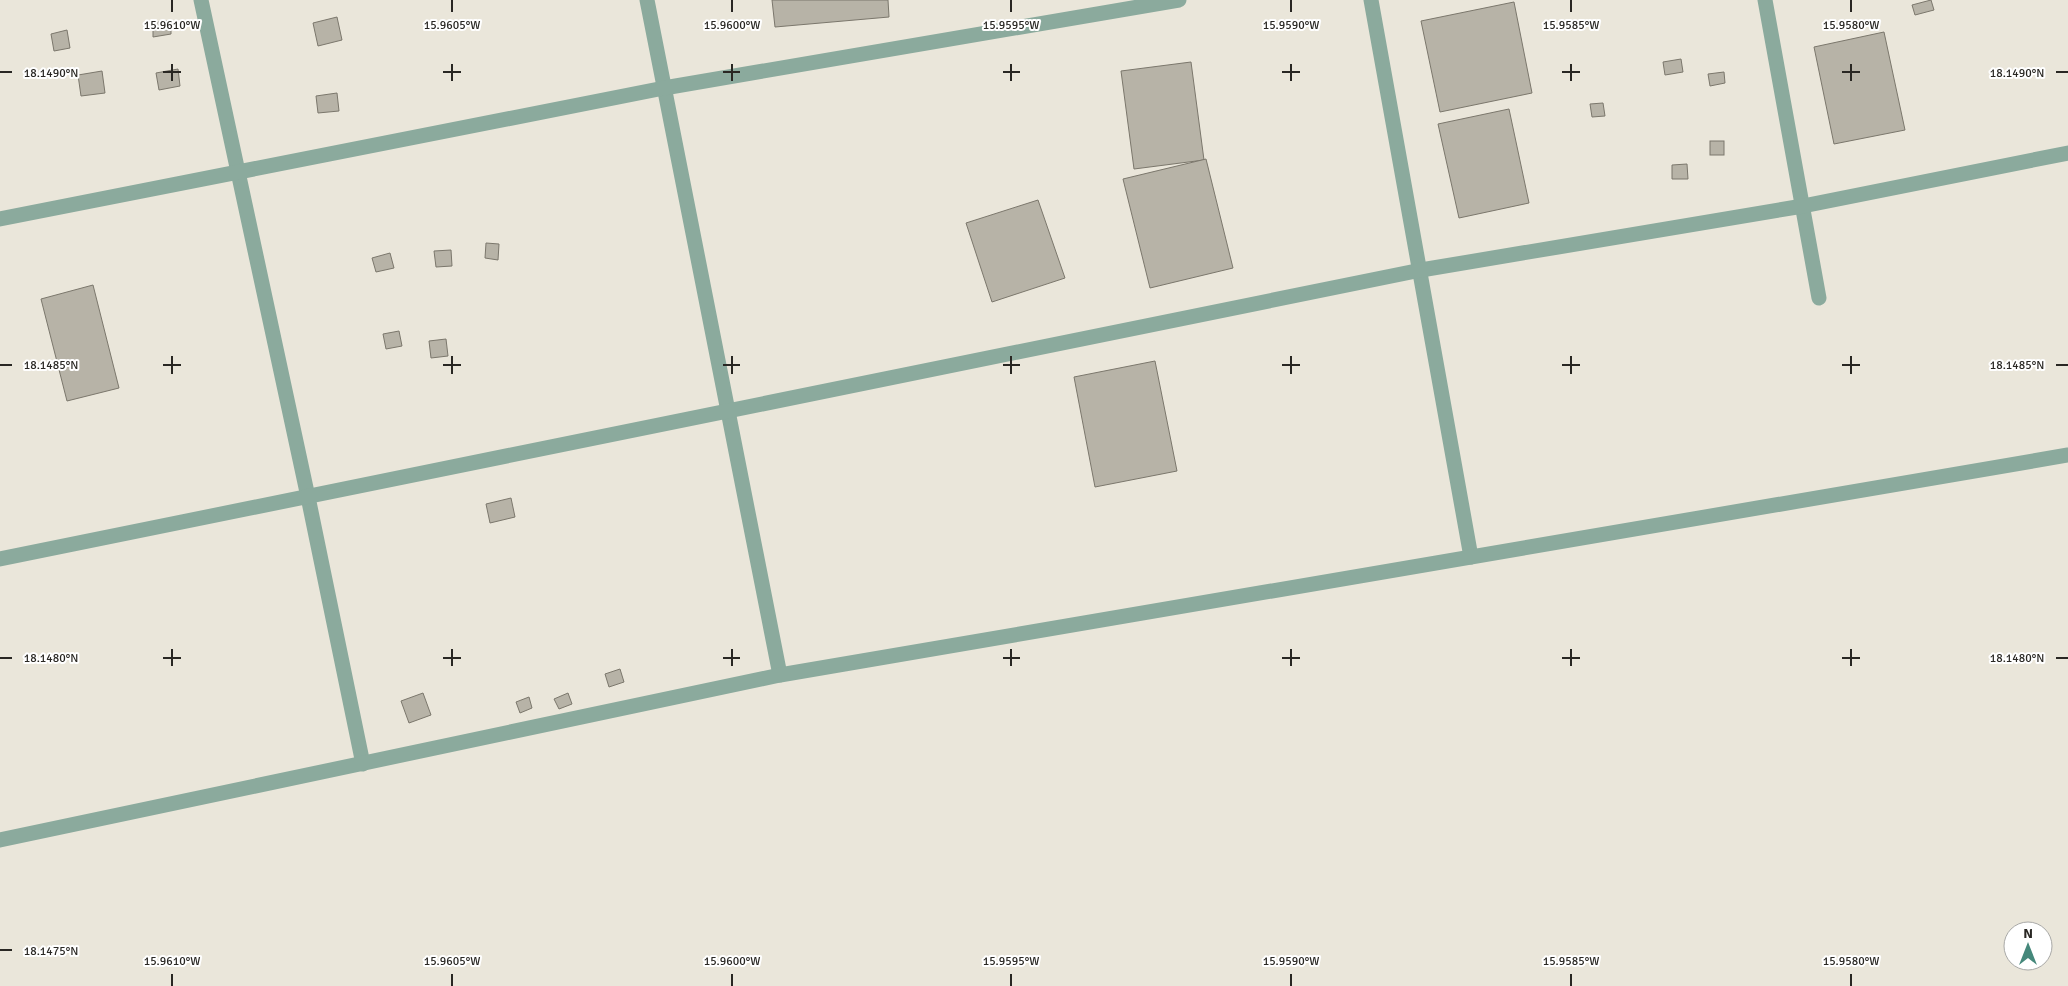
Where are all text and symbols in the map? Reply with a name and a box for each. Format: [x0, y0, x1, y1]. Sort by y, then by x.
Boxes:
text: 15.9610°W [144, 18, 200, 33]
text: 15.9605°W [424, 18, 480, 33]
text: 15.9600°W [704, 18, 760, 33]
text: 15.9595°W [983, 18, 1039, 33]
text: 15.9590°W [1263, 18, 1319, 33]
text: 15.9585°W [1543, 18, 1599, 33]
text: 15.9580°W [1823, 18, 1879, 33]
text: 18.1490°N [24, 66, 78, 81]
text: 18.1490°N [1990, 66, 2044, 81]
text: 18.1485°N [24, 358, 78, 373]
text: 18.1485°N [1990, 358, 2044, 373]
text: 18.1480°N [24, 651, 78, 666]
text: 18.1480°N [1990, 651, 2044, 666]
north arrow [2003, 921, 2053, 971]
text: N [2023, 925, 2033, 942]
text: 18.1475°N [24, 944, 78, 959]
text: 15.9610°W [144, 954, 200, 969]
text: 15.9605°W [424, 954, 480, 969]
text: 15.9600°W [704, 954, 760, 969]
text: 15.9595°W [983, 954, 1039, 969]
text: 15.9590°W [1263, 954, 1319, 969]
text: 15.9585°W [1543, 954, 1599, 969]
text: 15.9580°W [1823, 954, 1879, 969]

